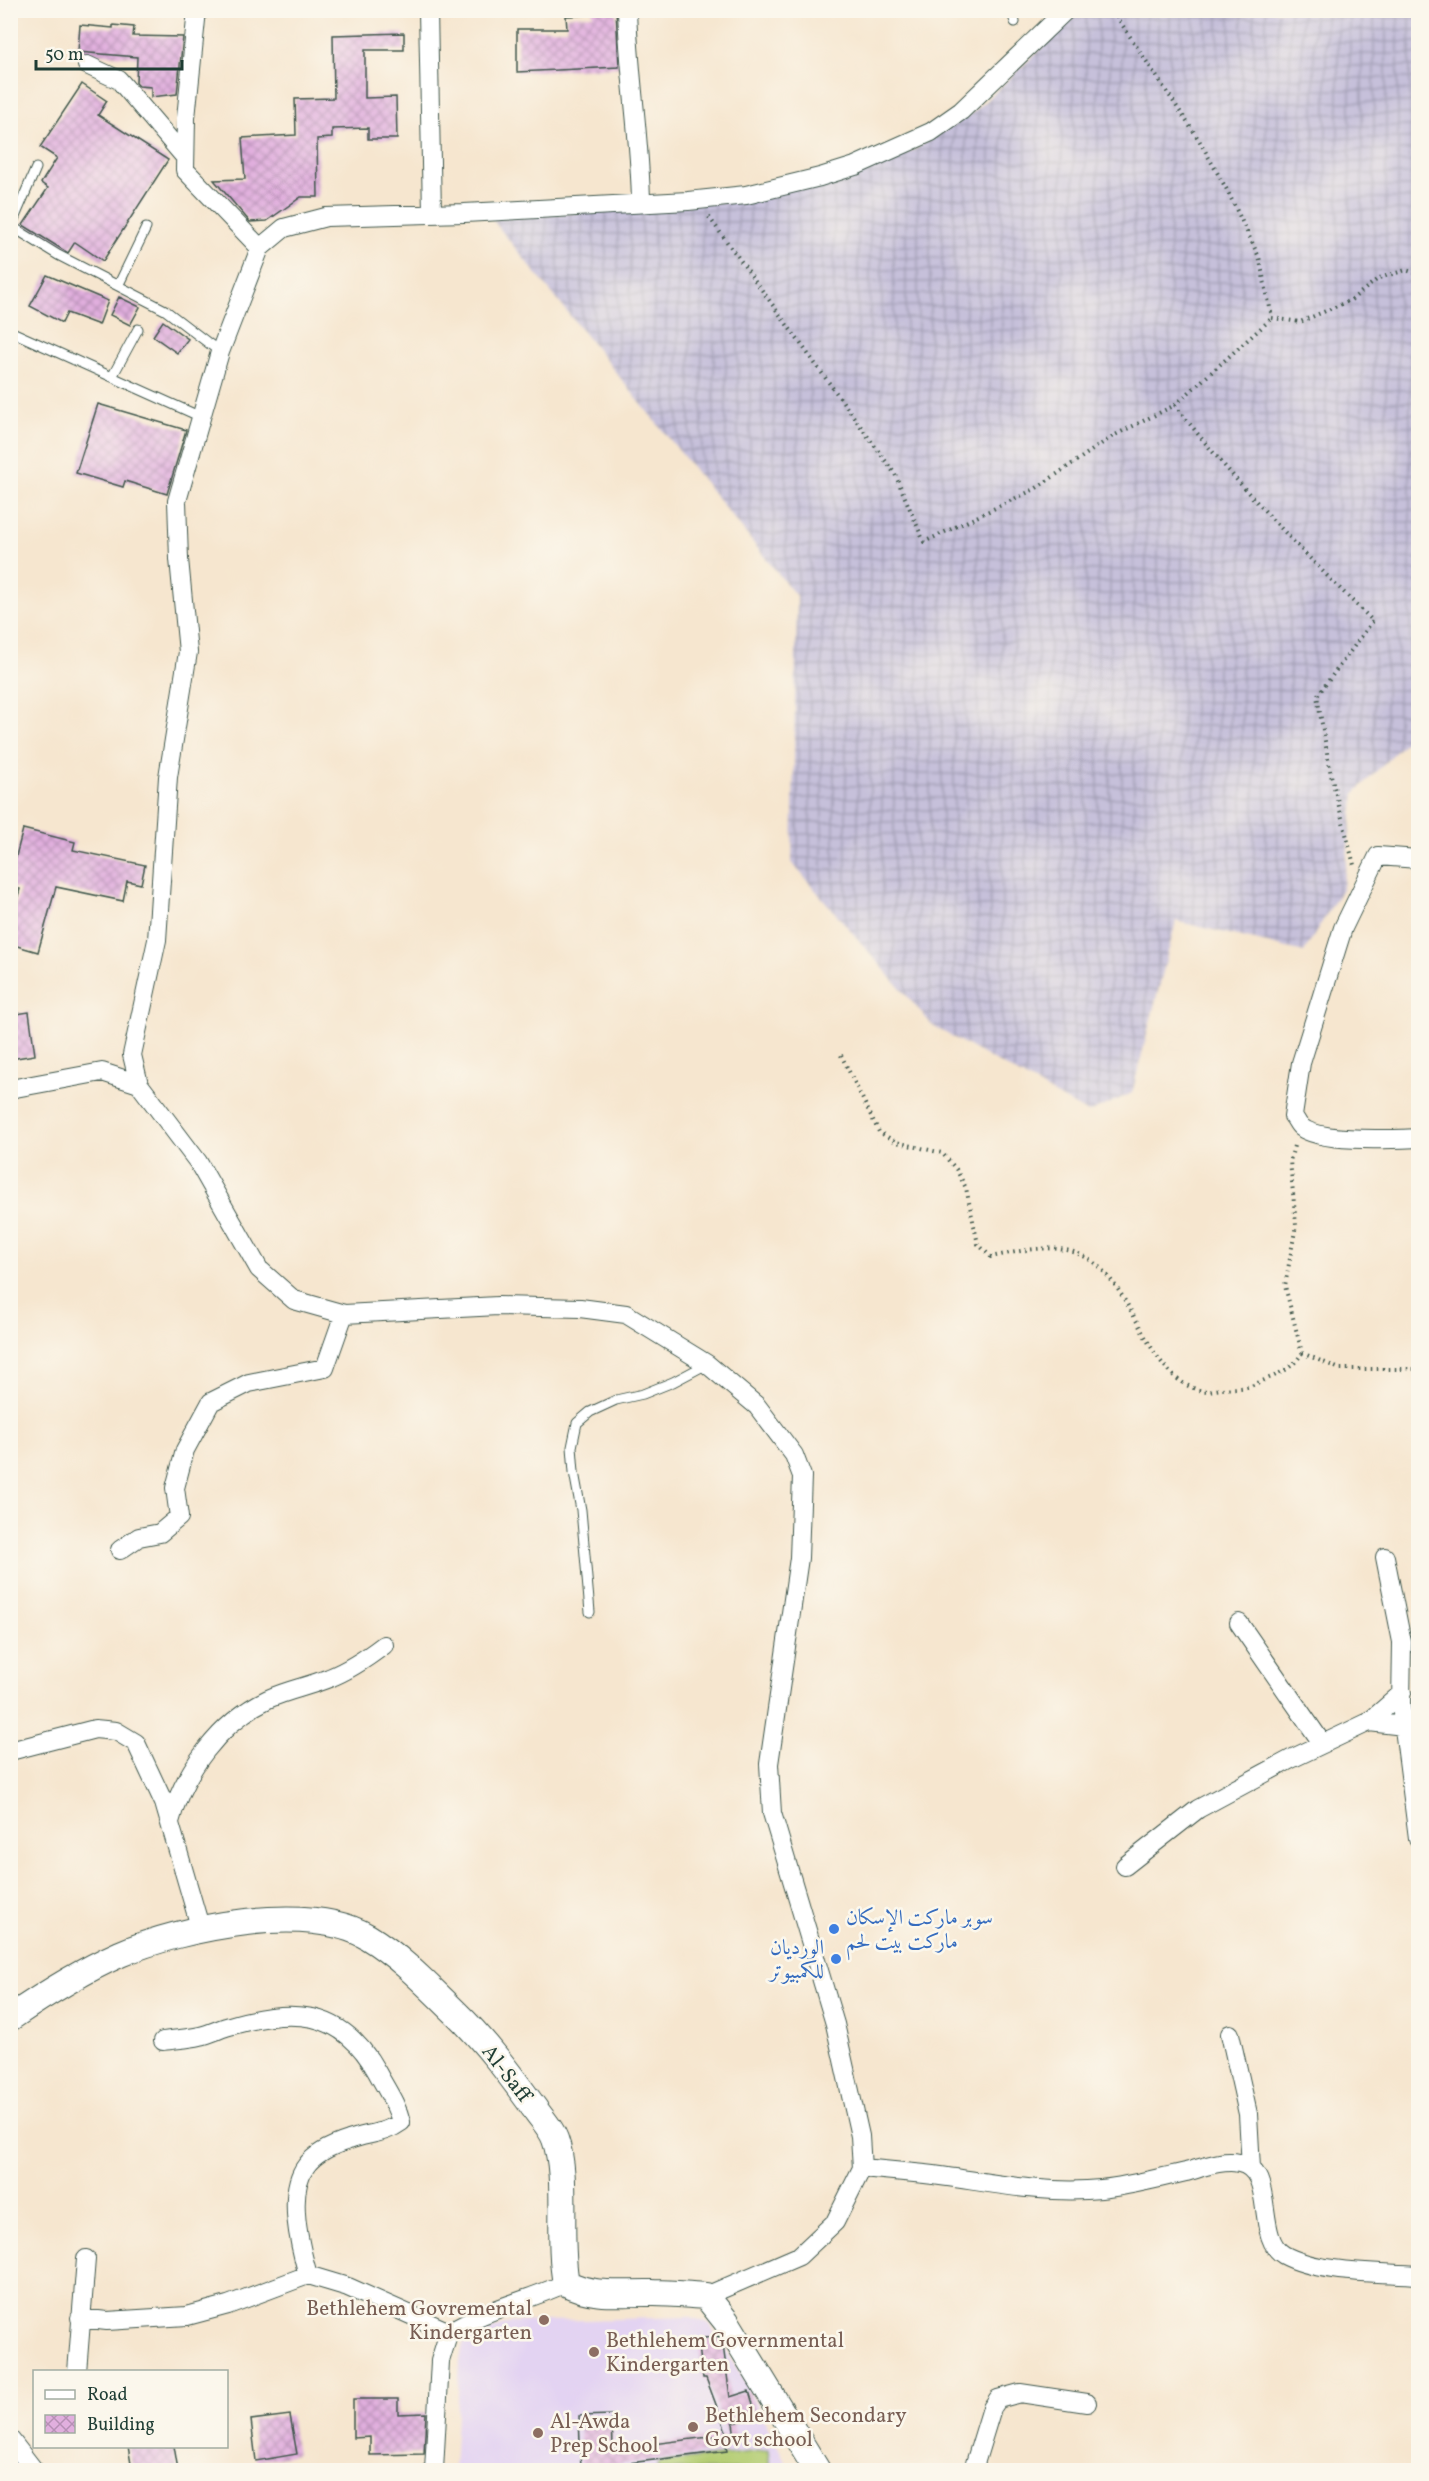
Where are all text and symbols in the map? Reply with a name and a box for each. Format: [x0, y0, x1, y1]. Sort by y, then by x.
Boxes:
scale bar [36, 33, 182, 71]
text: 50 m [45, 43, 84, 68]
place label: سوبر ماركت الإسكان ماركت بيت لحم [846, 1904, 993, 1961]
marker: سوبر ماركت الإسكان ماركت بيت لحم [827, 1922, 841, 1936]
place label: الورديان للكمبيوتر [767, 1934, 824, 1987]
marker: الورديان للكمبيوتر [829, 1952, 843, 1966]
street label: Al-Saff [474, 2039, 539, 2110]
place label: Bethlehem Govremental Kindergarten [306, 2295, 532, 2348]
marker: Bethlehem Govremental Kindergarten [537, 2313, 551, 2327]
place label: Bethlehem Governmental Kindergarten [606, 2327, 844, 2380]
marker: Bethlehem Governmental Kindergarten [587, 2345, 601, 2359]
legend [33, 2370, 228, 2448]
text: Road [87, 2383, 128, 2408]
place label: Bethlehem Secondary Govt school [705, 2402, 907, 2455]
place label: Al-Awda Prep School [550, 2408, 659, 2461]
text: Building [87, 2413, 155, 2438]
marker: Bethlehem Secondary Govt school [686, 2420, 700, 2434]
marker: Al-Awda Prep School [531, 2426, 545, 2440]

